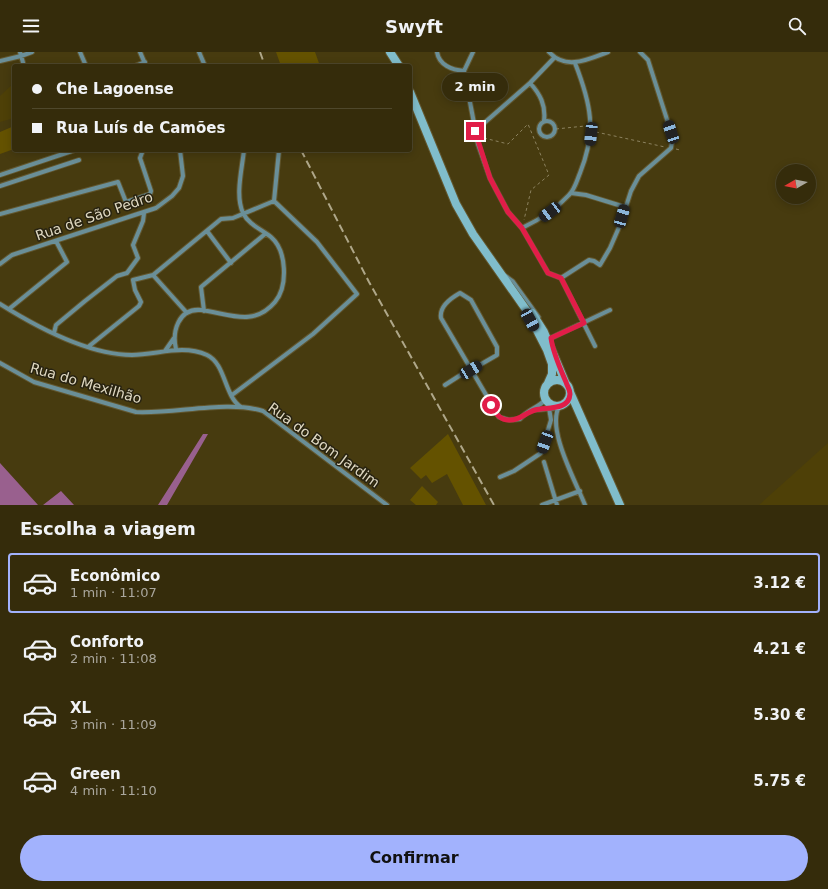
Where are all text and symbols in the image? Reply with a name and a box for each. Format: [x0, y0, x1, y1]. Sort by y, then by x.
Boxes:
icon: menu [20, 15, 42, 37]
icon: search [786, 15, 808, 37]
text: Swyft [385, 16, 443, 37]
callout: 2 min [442, 73, 508, 101]
text: 2 min [455, 79, 495, 94]
text: Che Lagoense [56, 80, 174, 98]
text: Rua Luís de Camões [56, 119, 225, 137]
car [662, 119, 680, 145]
car [584, 121, 598, 147]
route end [466, 122, 484, 140]
north arrow [776, 164, 816, 204]
map controls [776, 164, 816, 204]
street label: Rua de São Pedro [33, 188, 155, 244]
car [537, 200, 563, 224]
car [613, 203, 631, 229]
car [519, 307, 541, 333]
street label: Rua do Mexilhão [28, 359, 144, 407]
car [458, 359, 484, 381]
route start [482, 396, 500, 414]
street label: Rua do Bom Jardim [265, 399, 383, 491]
car [535, 429, 555, 455]
text: Escolha a viagem [20, 518, 196, 539]
icon: car [22, 565, 58, 601]
text: Econômico [70, 567, 160, 585]
text: 3.12 € [753, 574, 806, 592]
text: 1 min · 11:07 [70, 585, 157, 600]
icon: car [22, 631, 58, 667]
text: Conforto [70, 633, 144, 651]
text: 4.21 € [753, 640, 806, 658]
text: 2 min · 11:08 [70, 651, 157, 666]
icon: car [22, 697, 58, 733]
text: XL [70, 699, 91, 717]
text: 5.30 € [753, 706, 806, 724]
text: 3 min · 11:09 [70, 717, 157, 732]
icon: car [22, 763, 58, 799]
text: Green [70, 765, 121, 783]
text: 5.75 € [753, 772, 806, 790]
text: 4 min · 11:10 [70, 783, 157, 798]
button: Confirmar [20, 835, 808, 881]

